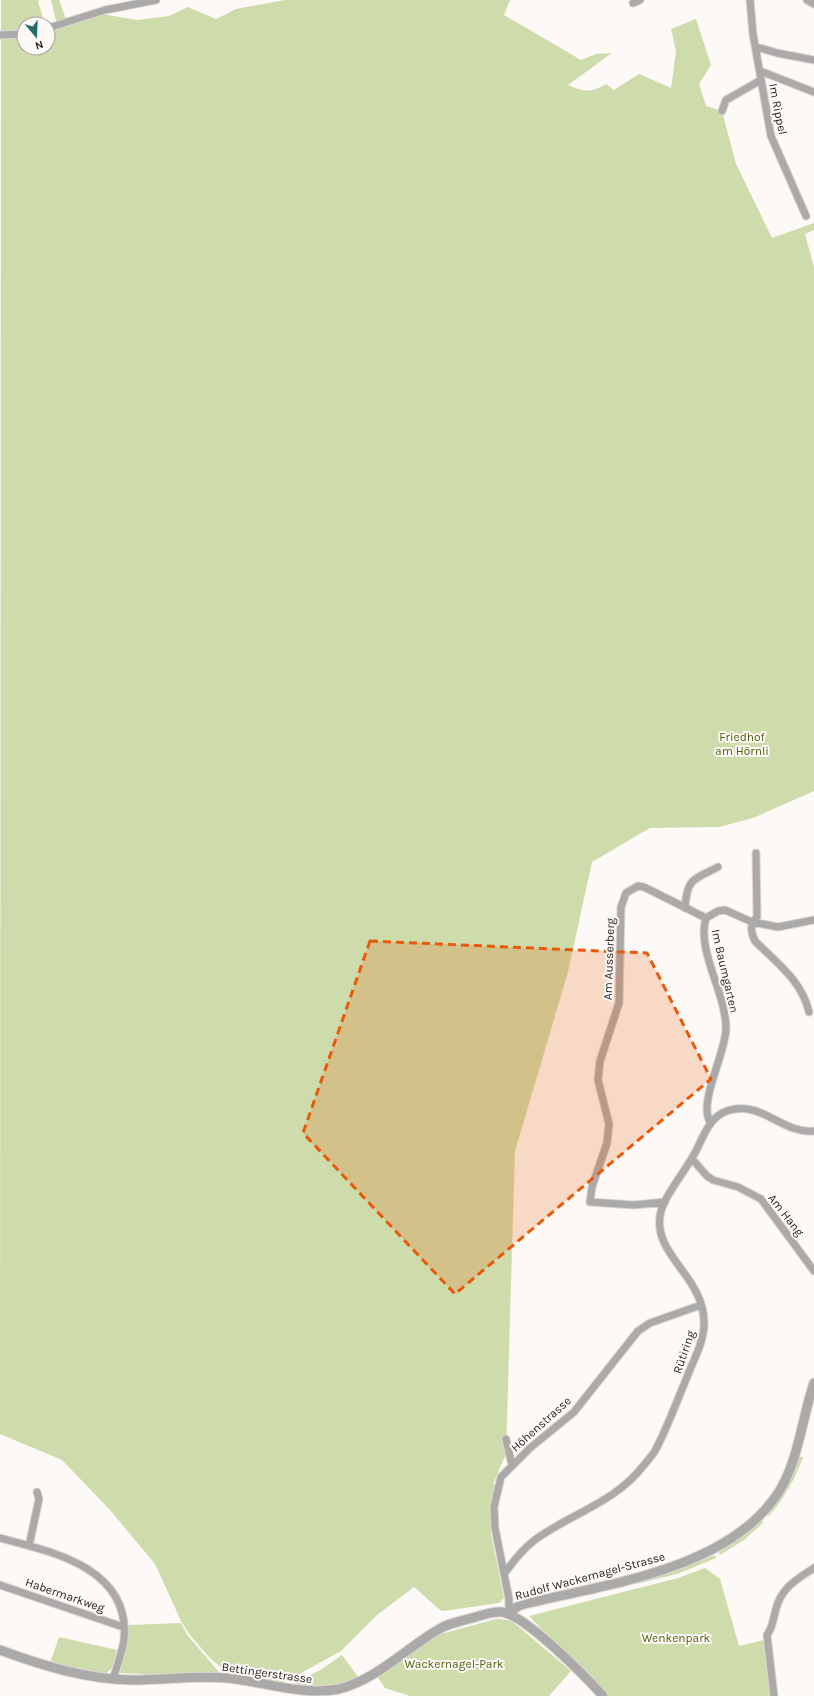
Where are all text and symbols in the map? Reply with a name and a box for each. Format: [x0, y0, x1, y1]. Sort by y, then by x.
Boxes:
north arrow [16, 16, 56, 56]
text: N [33, 38, 45, 52]
street label: Im Rippel [766, 82, 790, 136]
park label: Friedhof am Hörnli [715, 730, 769, 758]
street label: Am Ausserberg [601, 917, 617, 1000]
street label: Im Baumgarten [709, 928, 741, 1014]
street label: Am Hang [765, 1191, 807, 1239]
street label: Rütiring [670, 1328, 698, 1375]
street label: Höhenstrasse [508, 1393, 574, 1455]
street label: Rudolf Wackernagel-Strasse [513, 1549, 667, 1603]
street label: Habermarkweg [24, 1575, 107, 1615]
park label: Wenkenpark [642, 1631, 711, 1645]
park label: Wackernagel-Park [404, 1657, 504, 1671]
street label: Bettingerstrasse [221, 1660, 313, 1686]

